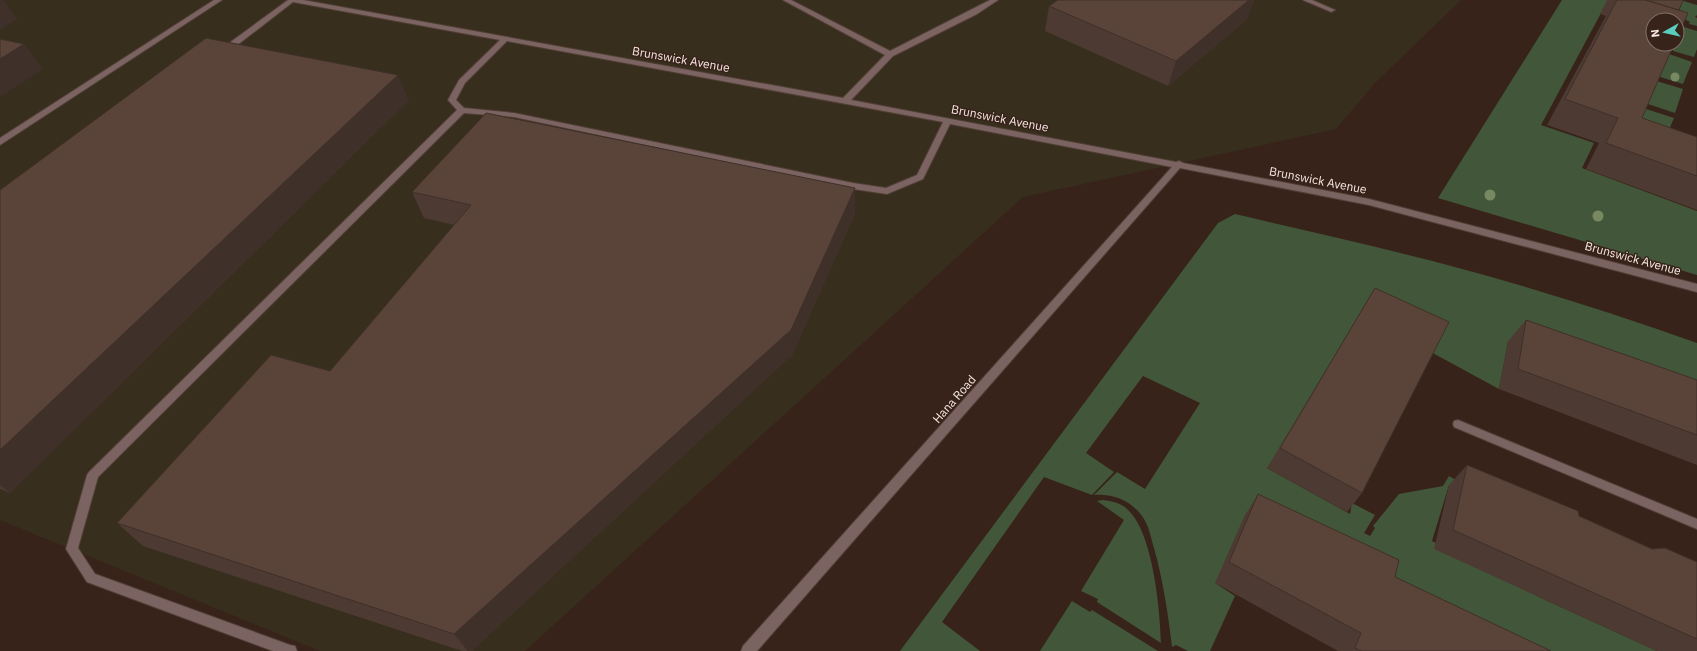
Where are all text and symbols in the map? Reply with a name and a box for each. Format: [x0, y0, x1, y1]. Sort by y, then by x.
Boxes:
north arrow [1645, 12, 1685, 52]
text: N [1648, 28, 1663, 38]
street label: Brunswick Avenue [631, 43, 731, 75]
street label: Brunswick Avenue [950, 101, 1050, 135]
street label: Brunswick Avenue [1268, 163, 1368, 197]
street label: Brunswick Avenue [1583, 238, 1683, 278]
street label: Hana Road [929, 372, 979, 426]

